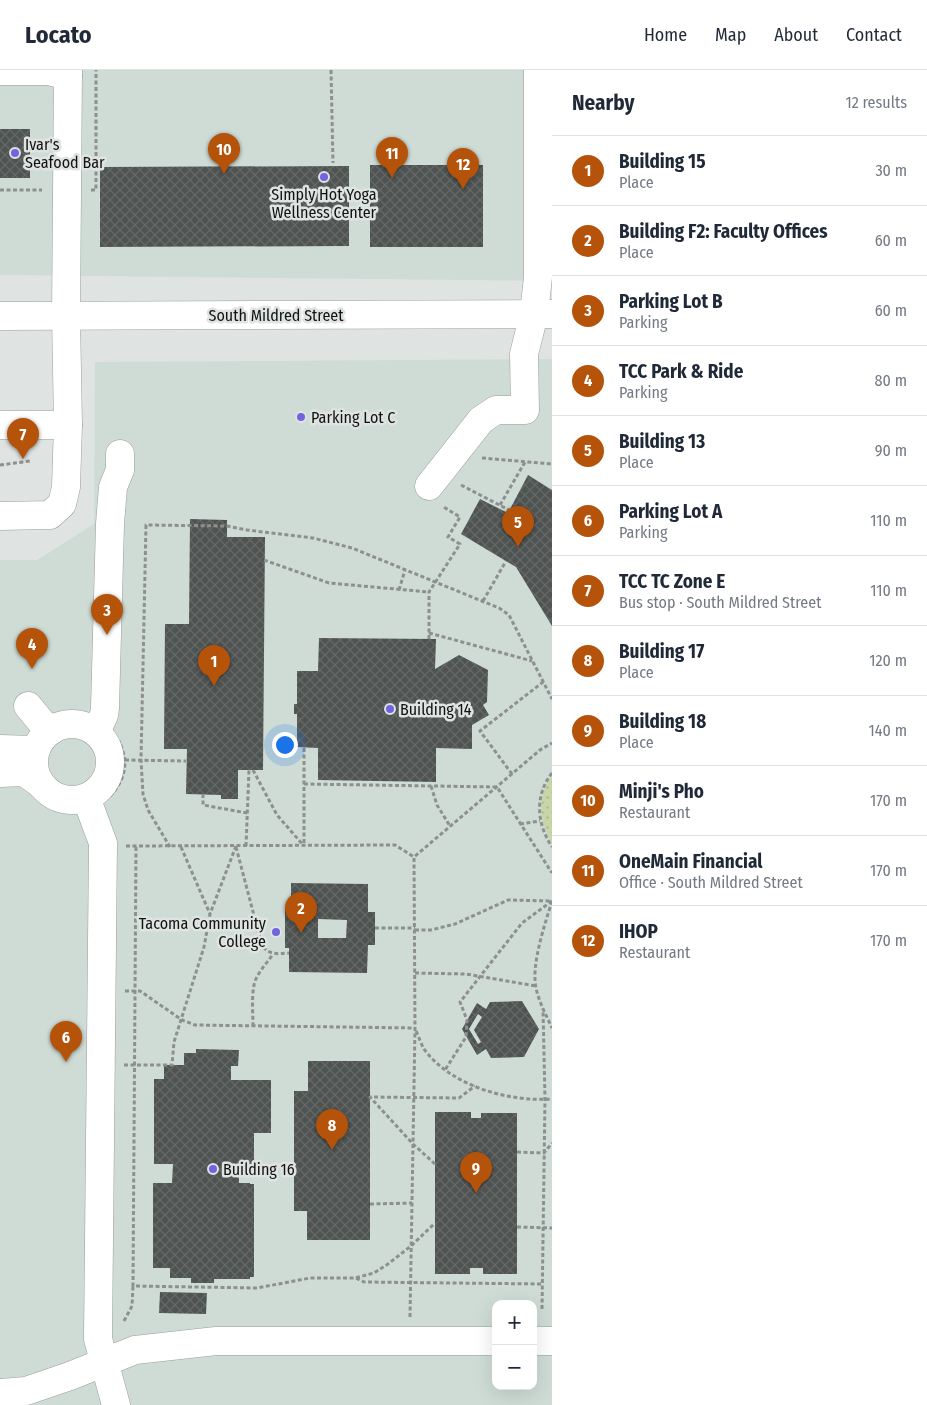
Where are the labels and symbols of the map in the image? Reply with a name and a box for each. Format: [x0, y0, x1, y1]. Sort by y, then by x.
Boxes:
pin: 10 [208, 133, 240, 174]
place label: Ivar's Seafood Bar [25, 135, 105, 172]
pin: 11 [376, 137, 408, 178]
marker: Ivar's Seafood Bar [9, 147, 21, 159]
pin: 12 [447, 148, 479, 189]
marker: Simply Hot Yoga Wellness Center [318, 171, 330, 183]
place label: Simply Hot Yoga Wellness Center [271, 185, 377, 222]
street label: South Mildred Street [209, 306, 344, 325]
place label: Parking Lot C [311, 408, 395, 427]
marker: Parking Lot C [295, 411, 307, 423]
pin: 7 [7, 418, 39, 459]
pin: 5 [502, 506, 534, 547]
pin: 3 [91, 594, 123, 635]
pin: 4 [16, 628, 48, 669]
pin: 1 [198, 645, 230, 686]
place label: Building 14 [400, 700, 472, 719]
marker: Building 14 [384, 703, 396, 715]
your location [272, 732, 298, 758]
pin: 2 [285, 892, 317, 933]
place label: Tacoma Community College [139, 914, 267, 951]
marker: Tacoma Community College [270, 926, 282, 938]
pin: 6 [50, 1021, 82, 1062]
pin: 8 [316, 1109, 348, 1150]
pin: 9 [460, 1152, 492, 1193]
place label: Building 16 [223, 1160, 295, 1179]
marker: Building 16 [207, 1163, 219, 1175]

